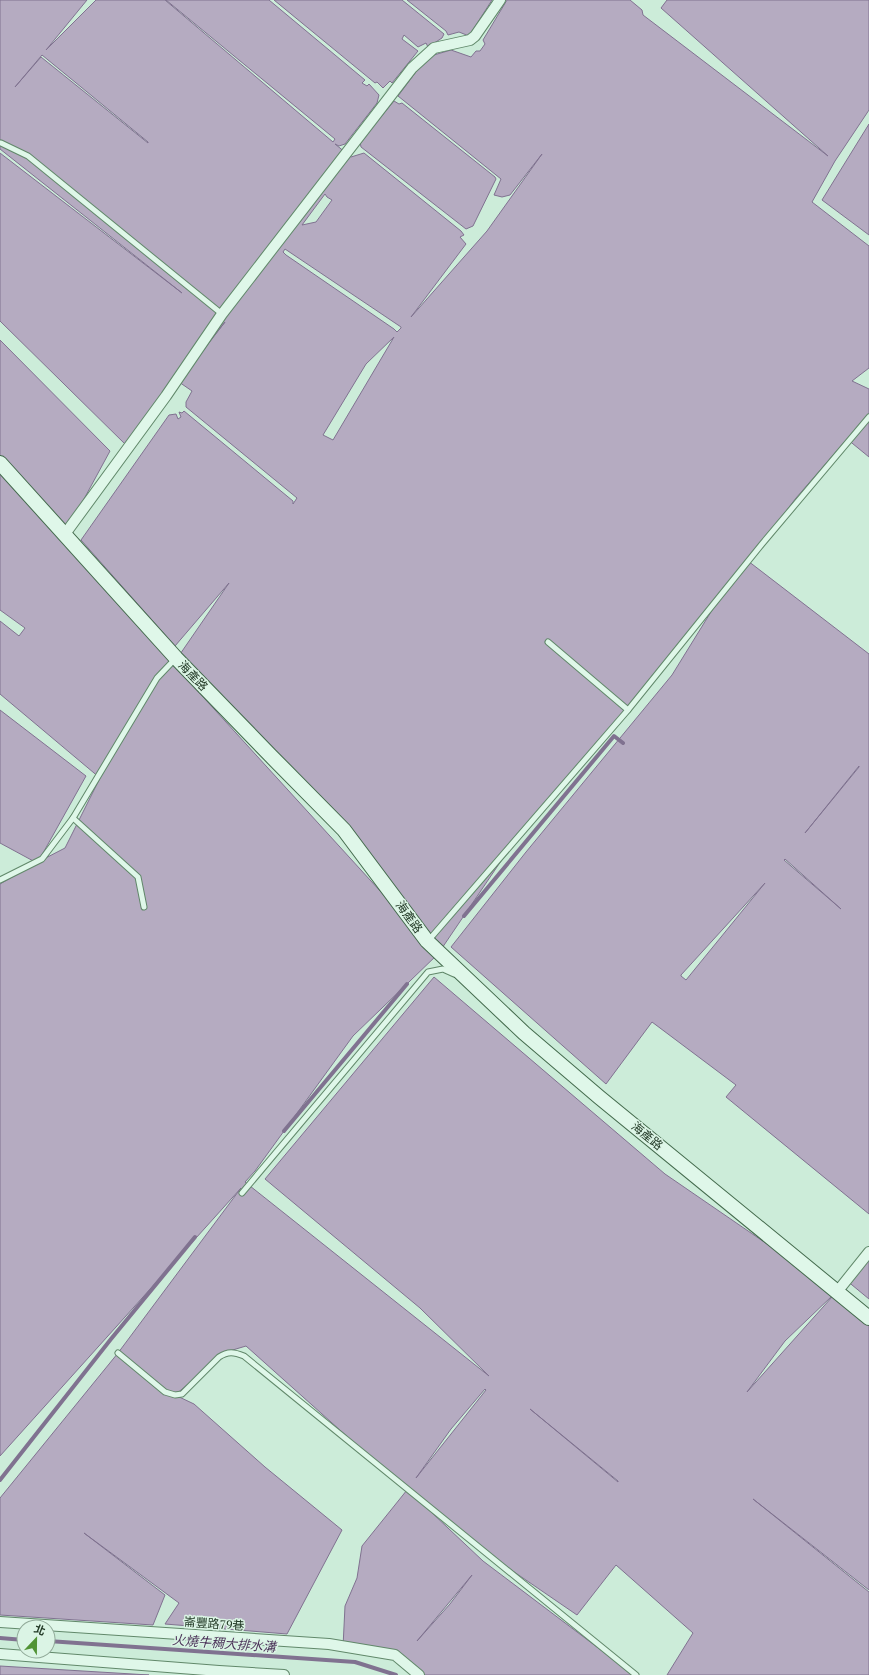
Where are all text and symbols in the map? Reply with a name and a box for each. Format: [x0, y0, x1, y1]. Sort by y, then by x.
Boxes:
street label: 海產路 [175, 657, 211, 694]
street label: 海產路 [393, 898, 426, 936]
street label: 海產路 [629, 1118, 666, 1153]
street label: 崙豐路79巷 [183, 1614, 245, 1633]
north arrow [16, 1619, 56, 1659]
text: 北 [32, 1621, 47, 1638]
water label: 火燒牛稠大排水溝 [171, 1630, 278, 1656]

